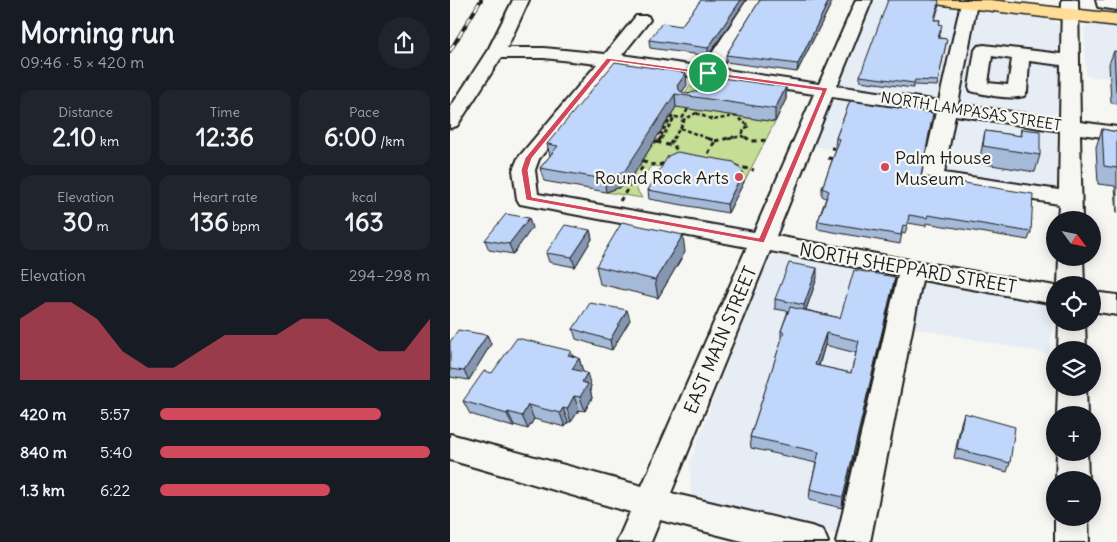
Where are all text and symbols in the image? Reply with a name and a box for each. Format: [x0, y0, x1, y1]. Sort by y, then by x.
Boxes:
text: Morning run [20, 15, 175, 51]
button: share [378, 17, 430, 69]
text: 09:46 · 5 × 420 m [20, 52, 144, 72]
pin [687, 52, 729, 94]
icon: arrive [694, 59, 722, 87]
street label: NORTH LAMPASAS STREET [879, 87, 1063, 135]
text: Distance [58, 103, 113, 121]
text: Time [210, 103, 240, 121]
text: Pace [349, 103, 380, 121]
text: 2.10 [52, 121, 96, 153]
text: 12:36 [196, 121, 254, 153]
text: 6:00 [324, 121, 377, 153]
text: km [96, 132, 119, 150]
text: /km [377, 132, 405, 150]
place label: Palm House Museum [895, 146, 991, 190]
marker: Palm House Museum [879, 161, 891, 173]
place label: Round Rock Arts [595, 166, 729, 189]
marker: Round Rock Arts [733, 171, 745, 183]
text: Elevation [57, 188, 114, 206]
text: Heart rate [193, 188, 257, 206]
text: kcal [352, 188, 377, 206]
text: 30 [63, 206, 93, 238]
text: 136 [190, 206, 229, 238]
text: 163 [345, 206, 384, 238]
north arrow [1046, 211, 1101, 266]
map controls [1046, 211, 1101, 526]
text: m [93, 217, 109, 235]
text: bpm [229, 217, 260, 235]
street label: NORTH SHEPPARD STREET [798, 238, 1018, 298]
street label: EAST MAIN STREET [679, 263, 761, 417]
text: Elevation [20, 265, 86, 285]
text: 294–298 m [349, 265, 430, 285]
button: locate [1046, 276, 1101, 331]
button: layers [1046, 341, 1101, 396]
text: 420 m [20, 404, 66, 424]
text: 5:57 [100, 404, 130, 424]
button: + [1046, 406, 1101, 461]
text: 840 m [20, 442, 67, 462]
text: 5:40 [100, 442, 133, 462]
button: − [1046, 471, 1101, 526]
text: 1.3 km [20, 480, 65, 500]
text: 6:22 [100, 480, 130, 500]

